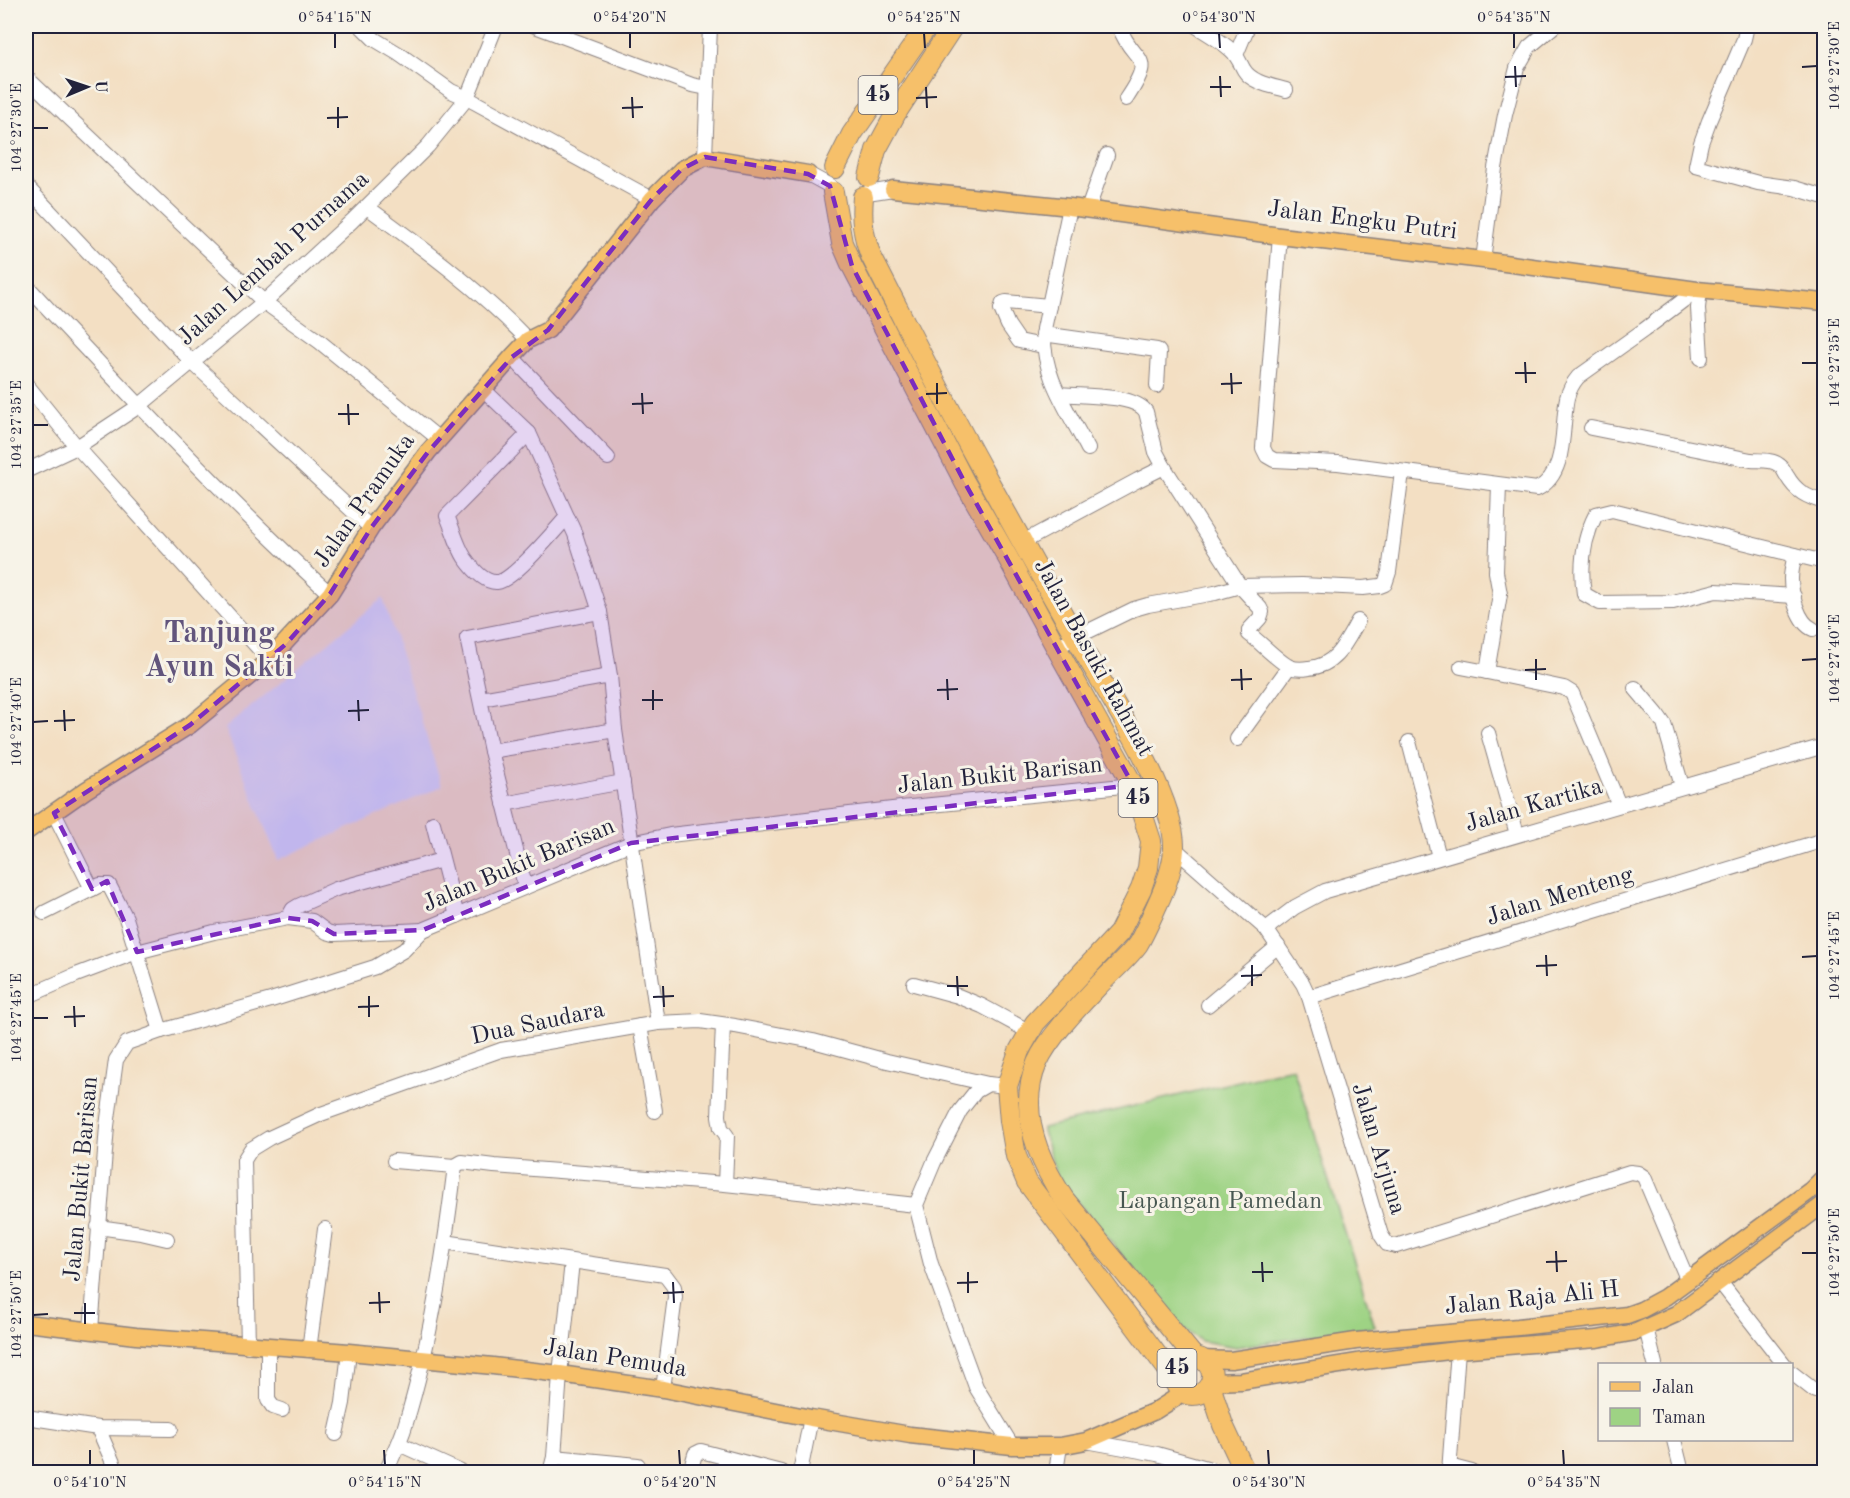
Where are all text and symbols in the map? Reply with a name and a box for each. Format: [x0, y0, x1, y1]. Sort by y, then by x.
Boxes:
text: 0°54'15"N [298, 11, 372, 26]
text: 0°54'20"N [593, 11, 667, 26]
text: 0°54'25"N [887, 11, 961, 26]
text: 0°54'30"N [1182, 11, 1256, 26]
text: 0°54'35"N [1477, 11, 1551, 26]
text: 104°27'30"E [1828, 21, 1843, 111]
north arrow [57, 57, 117, 117]
road number: 45 [858, 76, 898, 114]
text: U [92, 80, 108, 93]
text: 104°27'30"E [10, 83, 25, 173]
street label: Jalan Lembah Purnama [174, 167, 374, 351]
street label: Jalan Engku Putri [1266, 197, 1458, 245]
text: 104°27'35"E [1828, 318, 1843, 408]
text: 104°27'35"E [10, 380, 25, 470]
street label: Jalan Pramuka [310, 430, 420, 572]
street label: Jalan Basuki Rahmat [1029, 555, 1157, 761]
text: 104°27'40"E [1828, 614, 1843, 704]
district label: Tanjung Ayun Sakti [144, 619, 294, 683]
text: 104°27'40"E [10, 677, 25, 767]
street label: Jalan Bukit Barisan [896, 753, 1104, 799]
street label: Jalan Kartika [1462, 775, 1606, 837]
road number: 45 [1118, 779, 1158, 817]
street label: Jalan Bukit Barisan [419, 815, 619, 917]
street label: Jalan Menteng [1484, 863, 1636, 931]
text: 104°27'45"E [1828, 911, 1843, 1001]
text: 104°27'45"E [10, 973, 25, 1063]
street label: Dua Saudara [469, 998, 607, 1050]
street label: Jalan Bukit Barisan [61, 1075, 103, 1283]
street label: Jalan Arjuna [1347, 1080, 1409, 1218]
park label: Lapangan Pamedan [1118, 1190, 1322, 1214]
text: 104°27'50"E [1828, 1208, 1843, 1298]
text: 104°27'50"E [10, 1270, 25, 1360]
street label: Jalan Raja Ali H [1444, 1278, 1620, 1320]
street label: Jalan Pemuda [541, 1336, 689, 1382]
road number: 45 [1158, 1349, 1196, 1387]
legend [1598, 1363, 1793, 1441]
text: Jalan [1652, 1379, 1694, 1397]
text: Taman [1652, 1409, 1706, 1427]
text: 0°54'10"N [53, 1476, 127, 1491]
text: 0°54'15"N [348, 1476, 422, 1491]
text: 0°54'20"N [643, 1476, 717, 1491]
text: 0°54'25"N [937, 1476, 1011, 1491]
text: 0°54'30"N [1232, 1476, 1306, 1491]
text: 0°54'35"N [1527, 1476, 1601, 1491]

